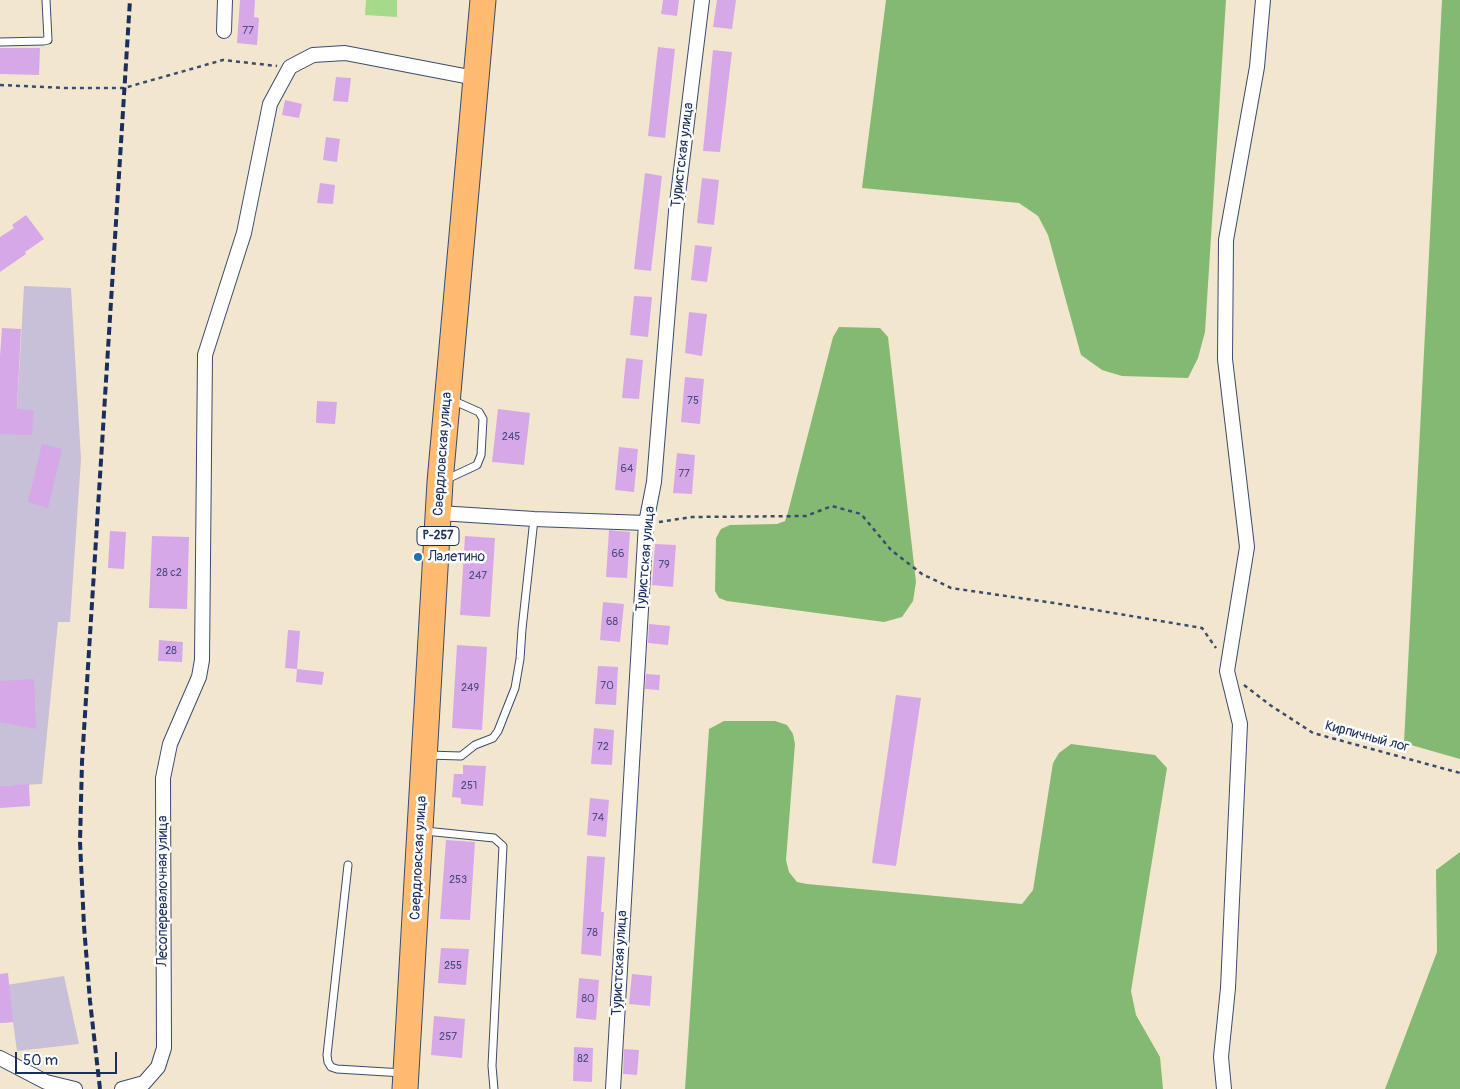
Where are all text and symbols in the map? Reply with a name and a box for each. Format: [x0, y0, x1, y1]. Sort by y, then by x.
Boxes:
house number: 77 [242, 24, 254, 38]
street label: Туристская улица [668, 101, 698, 209]
street label: Свердловская улица [430, 391, 456, 517]
house number: 75 [687, 394, 699, 408]
house number: 245 [502, 430, 520, 444]
house number: 64 [621, 462, 633, 476]
house number: 77 [678, 467, 690, 481]
street label: Туристская улица [633, 506, 659, 612]
road number: Р-257 [417, 526, 459, 546]
house number: 66 [612, 547, 624, 561]
place label: Лалетино [428, 549, 485, 565]
marker: Лалетино [412, 551, 424, 563]
house number: 79 [658, 558, 670, 572]
house number: 28 с2 [156, 566, 182, 580]
house number: 247 [469, 569, 487, 583]
house number: 68 [606, 615, 618, 629]
house number: 28 [165, 644, 177, 658]
house number: 70 [600, 679, 614, 693]
house number: 249 [461, 681, 479, 695]
street label: Кирпичный лог [1323, 718, 1411, 756]
house number: 72 [597, 740, 609, 754]
house number: 251 [461, 779, 477, 793]
street label: Свердловская улица [407, 795, 431, 921]
house number: 74 [592, 811, 604, 825]
street label: Лесоперевалочная улица [155, 816, 171, 966]
house number: 253 [449, 873, 467, 887]
street label: Туристская улица [609, 910, 631, 1016]
house number: 78 [586, 926, 598, 940]
house number: 255 [444, 959, 462, 973]
house number: 80 [581, 992, 595, 1006]
house number: 257 [439, 1030, 457, 1044]
scale bar [18, 1042, 120, 1074]
text: 50 m [23, 1051, 58, 1070]
house number: 82 [577, 1052, 589, 1066]

